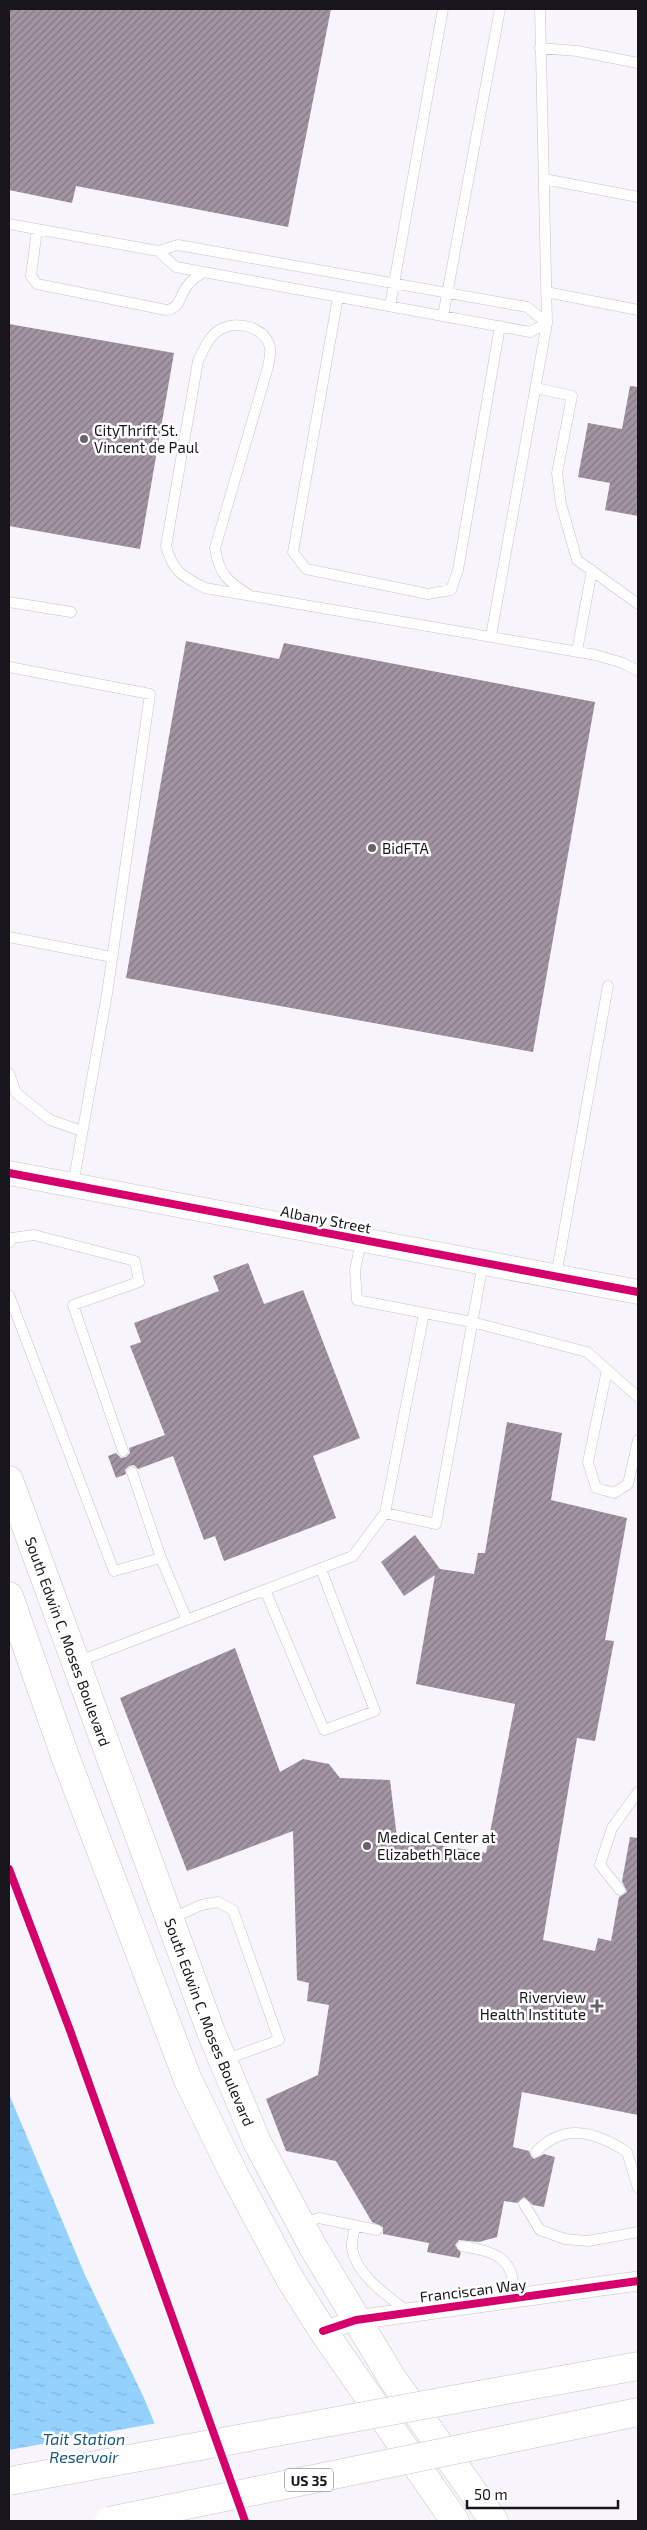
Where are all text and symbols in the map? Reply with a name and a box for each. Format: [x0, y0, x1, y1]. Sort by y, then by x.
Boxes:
place label: CityThrift St. Vincent de Paul [94, 421, 199, 456]
marker: CityThrift St. Vincent de Paul [78, 433, 90, 445]
place label: BidFTA [382, 839, 430, 857]
marker: BidFTA [366, 842, 378, 854]
street label: Albany Street [279, 1201, 373, 1237]
street label: South Edwin C. Moses Boulevard [22, 1534, 115, 1749]
place label: Medical Center at Elizabeth Place [377, 1828, 496, 1863]
marker: Medical Center at Elizabeth Place [361, 1840, 373, 1852]
street label: South Edwin C. Moses Boulevard [161, 1916, 258, 2129]
place label: Riverview Health Institute [480, 1988, 586, 2023]
marker: Riverview Health Institute [590, 1999, 604, 2013]
street label: Franciscan Way [419, 2275, 527, 2305]
water label: Tait Station Reservoir [43, 2429, 125, 2466]
road number: US 35 [285, 2468, 333, 2492]
scale bar [467, 2478, 618, 2510]
text: 50 m [474, 2485, 508, 2503]

